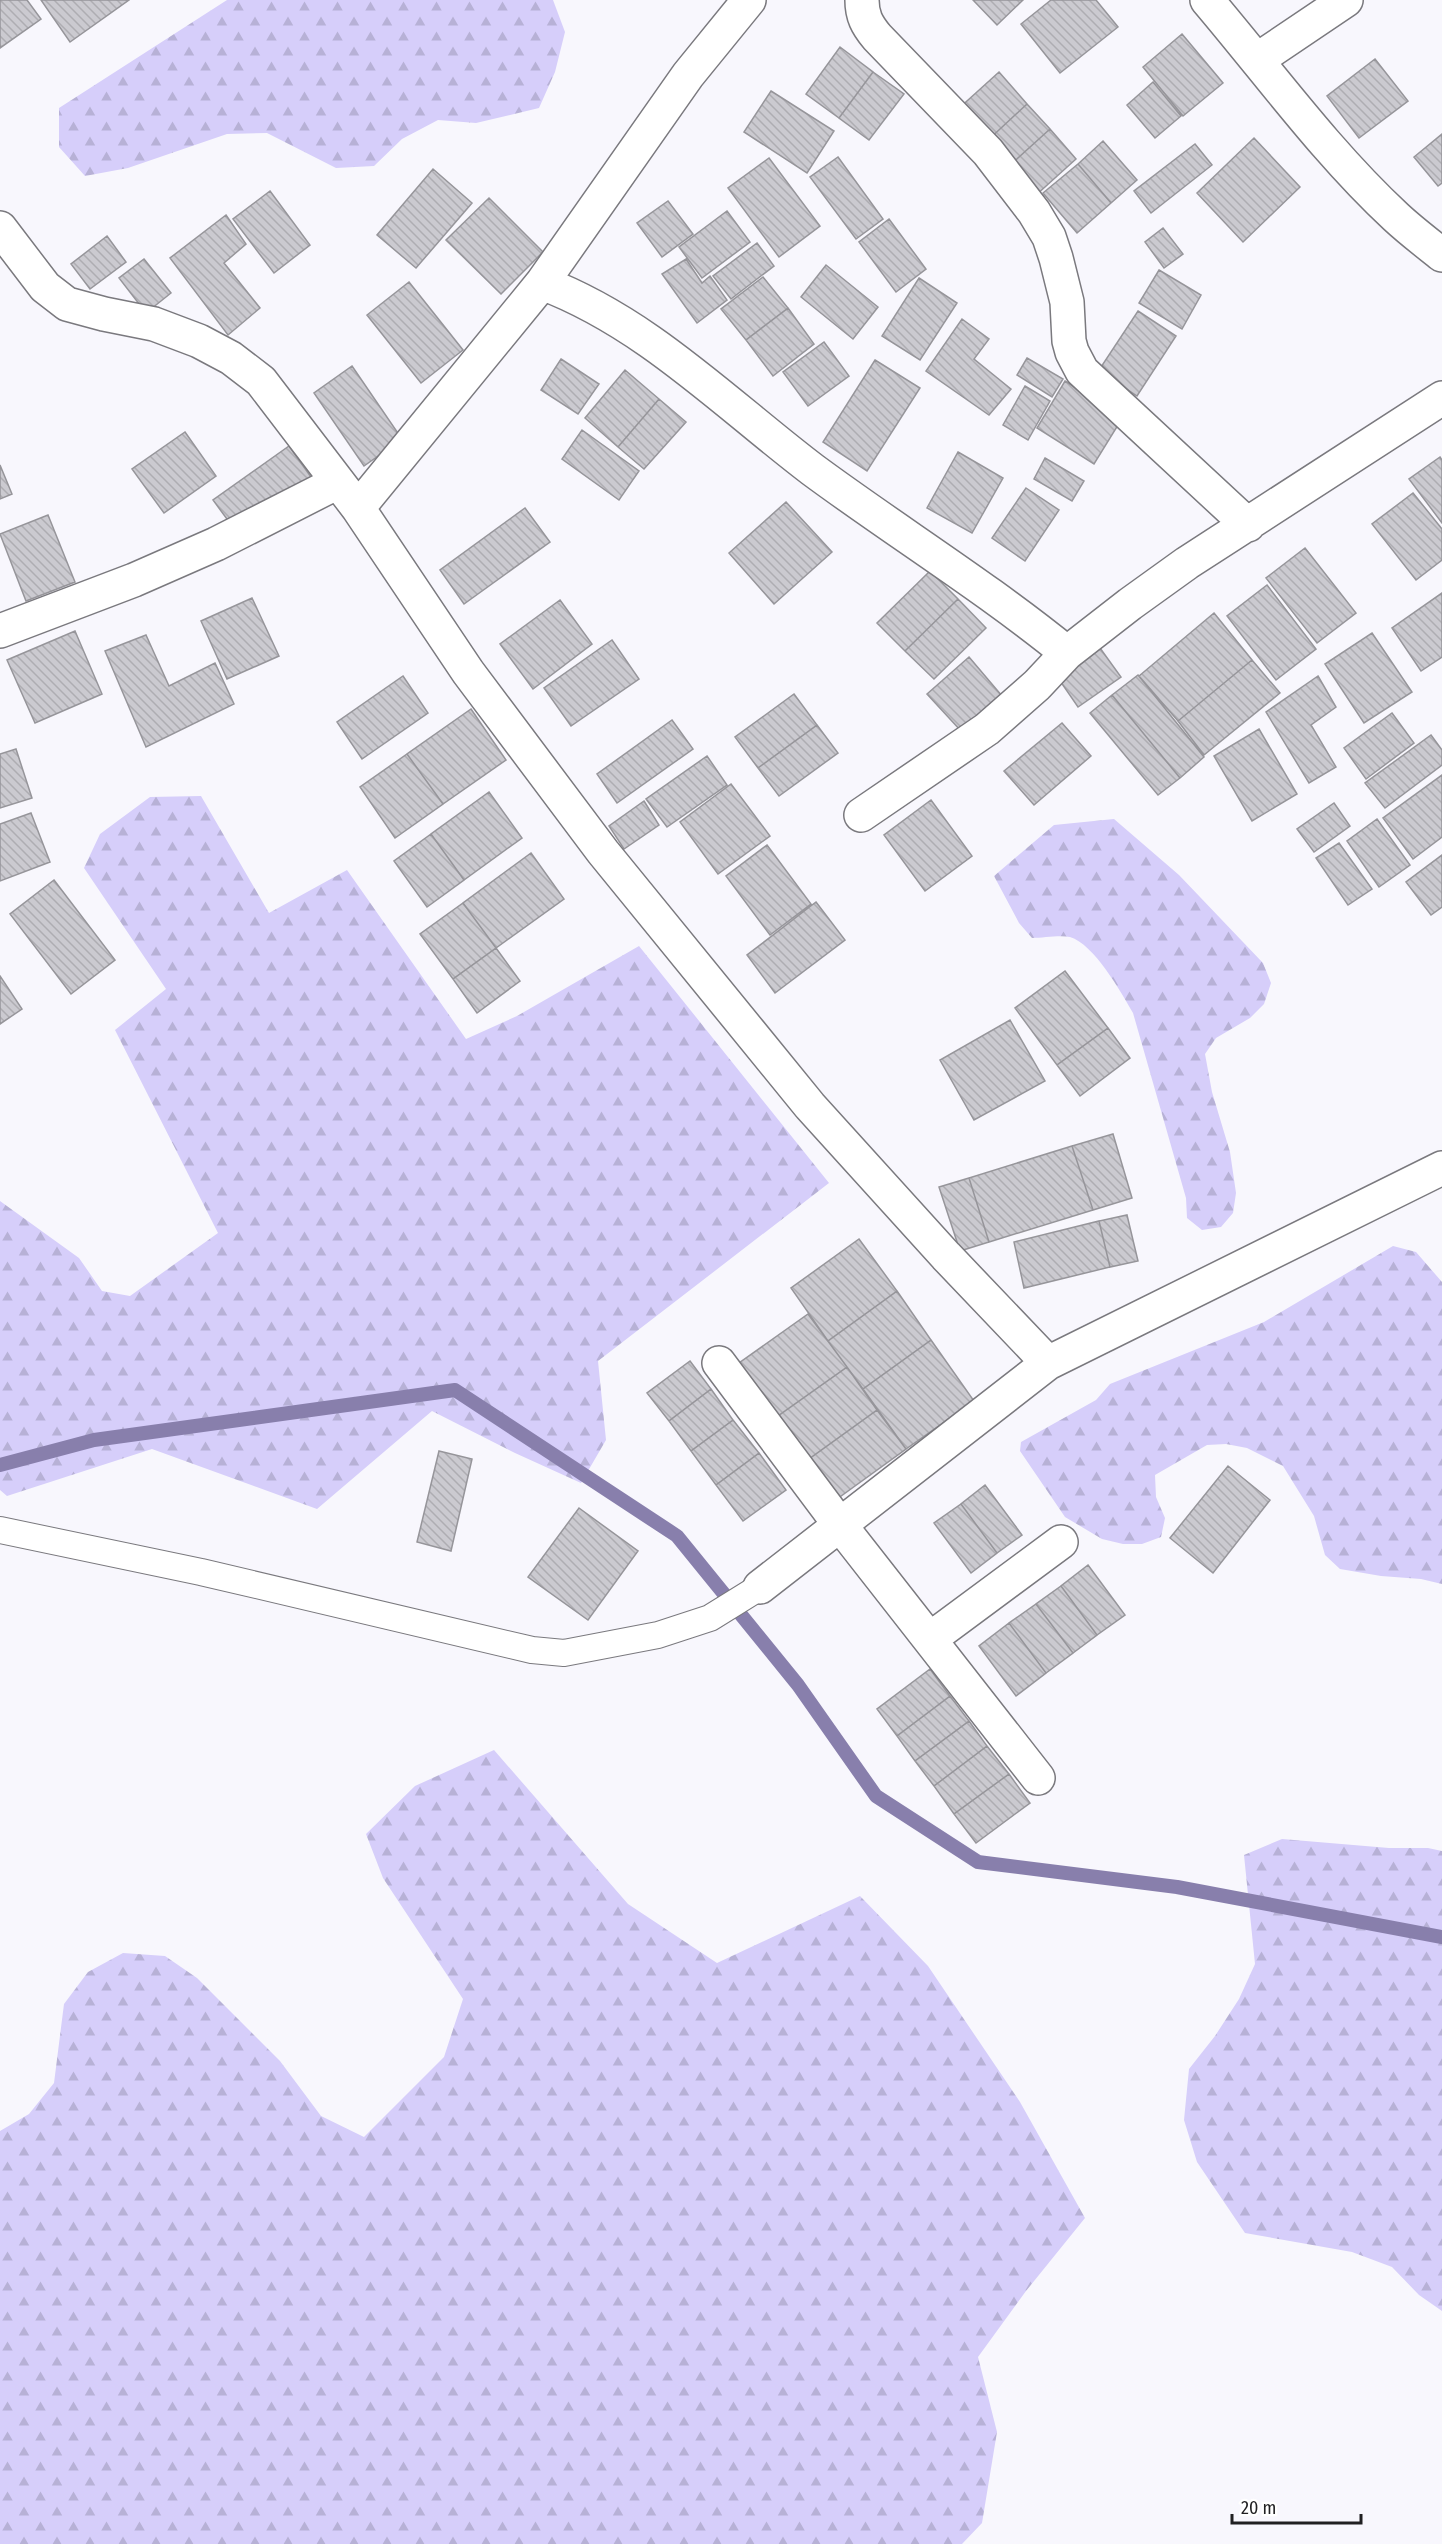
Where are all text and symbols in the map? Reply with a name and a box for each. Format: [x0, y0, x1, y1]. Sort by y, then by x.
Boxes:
scale bar [1232, 2487, 1361, 2525]
text: 20 m [1241, 2497, 1276, 2519]

